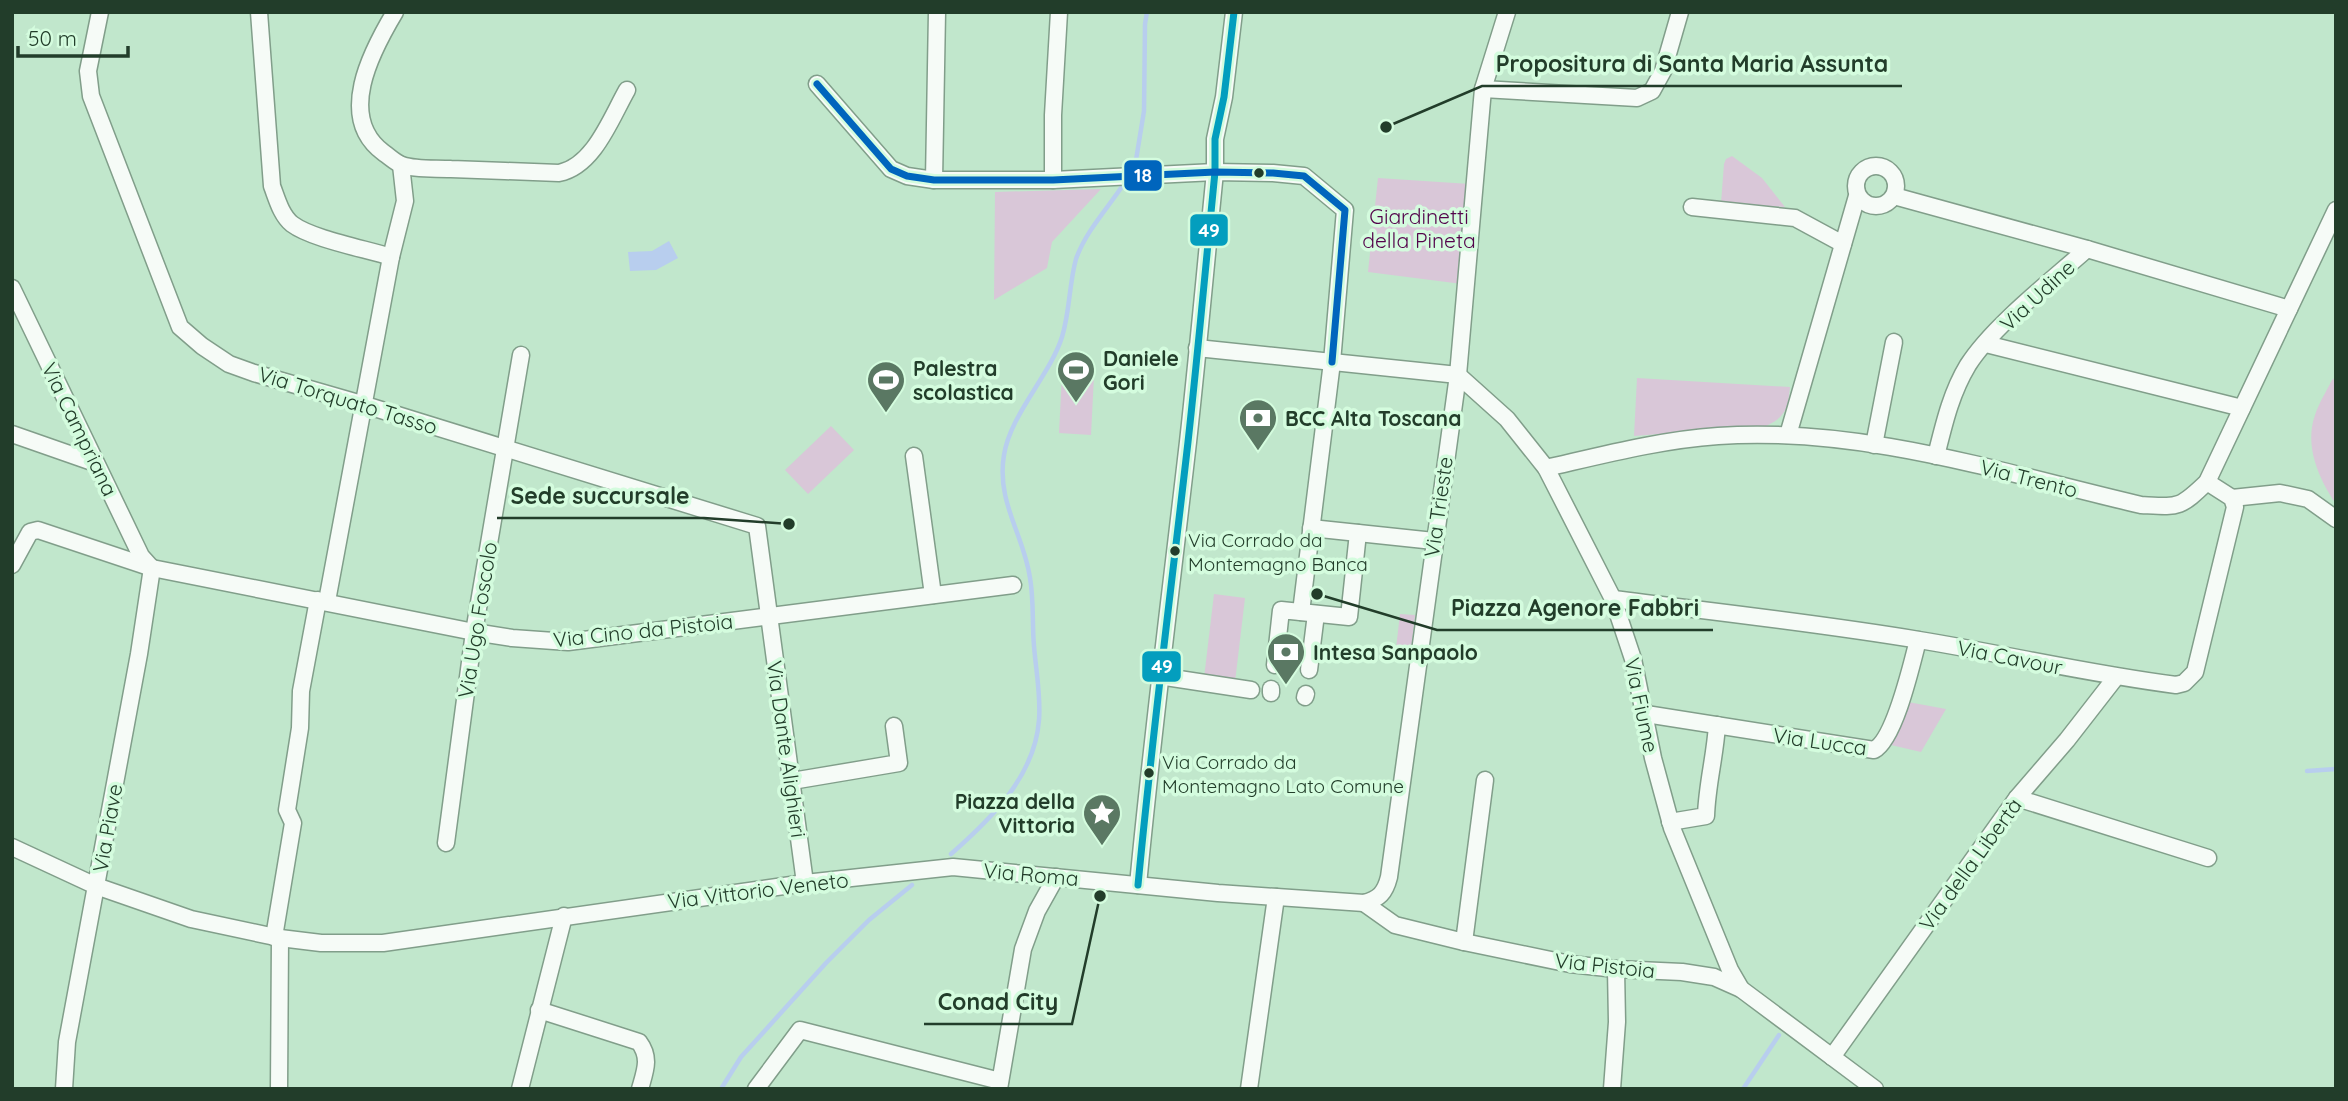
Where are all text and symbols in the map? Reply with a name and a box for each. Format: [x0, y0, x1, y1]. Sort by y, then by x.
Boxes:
scale bar [18, 14, 128, 58]
text: 50 m [28, 25, 77, 51]
callout: Propositura di Santa Maria Assunta [1482, 42, 1902, 86]
text: Propositura di Santa Maria Assunta [1496, 49, 1888, 78]
line badge: 18 [1123, 159, 1163, 192]
text: 18 [1134, 163, 1152, 187]
unlabelled marker [1252, 166, 1266, 180]
park label: Giardinetti della Pineta [1362, 203, 1476, 253]
line badge: 49 [1189, 213, 1229, 247]
text: 49 [1198, 218, 1220, 242]
street label: Via Udine [1994, 254, 2080, 336]
place label: Daniele Gori [1103, 345, 1179, 395]
sports icon: Daniele Gori [1055, 349, 1097, 404]
place label: Palestra scolastica [913, 355, 1014, 405]
street label: Via Campriana [36, 358, 124, 500]
sports icon: Palestra scolastica [865, 359, 907, 414]
street label: Via Torquato Tasso [255, 360, 441, 440]
bank icon: BCC Alta Toscana [1237, 397, 1279, 452]
place label: BCC Alta Toscana [1285, 405, 1461, 431]
street label: Via Trento [1977, 453, 2081, 503]
street label: Via Trieste [1418, 455, 1458, 559]
callout: Sede succursale [497, 474, 704, 518]
text: Sede succursale [510, 481, 690, 510]
place label: Via Corrado da Montemagno Banca [1188, 528, 1368, 576]
street label: Via Ugo Foscolo [452, 540, 502, 700]
marker: Via Corrado da Montemagno Banca [1168, 544, 1182, 558]
callout: Piazza Agenore Fabbri [1437, 586, 1713, 630]
text: Piazza Agenore Fabbri [1451, 593, 1699, 622]
street label: Via Cino da Pistoia [552, 608, 734, 652]
bank icon: Intesa Sanpaolo [1265, 631, 1307, 686]
street label: Via Cavour [1955, 634, 2065, 680]
place label: Intesa Sanpaolo [1313, 639, 1478, 665]
line badge: 49 [1141, 650, 1182, 683]
text: 49 [1151, 654, 1173, 678]
street label: Via Fiume [1619, 655, 1665, 755]
street label: Via Dante Alighieri [762, 659, 812, 839]
street label: Via Lucca [1771, 722, 1869, 760]
place label: Via Corrado da Montemagno Lato Comune [1162, 750, 1404, 798]
marker: Via Corrado da Montemagno Lato Comune [1142, 766, 1156, 780]
street label: Via Piave [86, 782, 128, 874]
place label: Piazza della Vittoria [955, 788, 1075, 838]
place icon: Piazza della Vittoria [1081, 792, 1123, 847]
street label: Via della Libertà [1913, 793, 2027, 935]
street label: Via Roma [982, 857, 1080, 891]
street label: Via Vittorio Veneto [666, 866, 850, 914]
street label: Via Pistoia [1554, 947, 1656, 983]
callout: Conad City [924, 980, 1072, 1024]
text: Conad City [938, 987, 1058, 1016]

